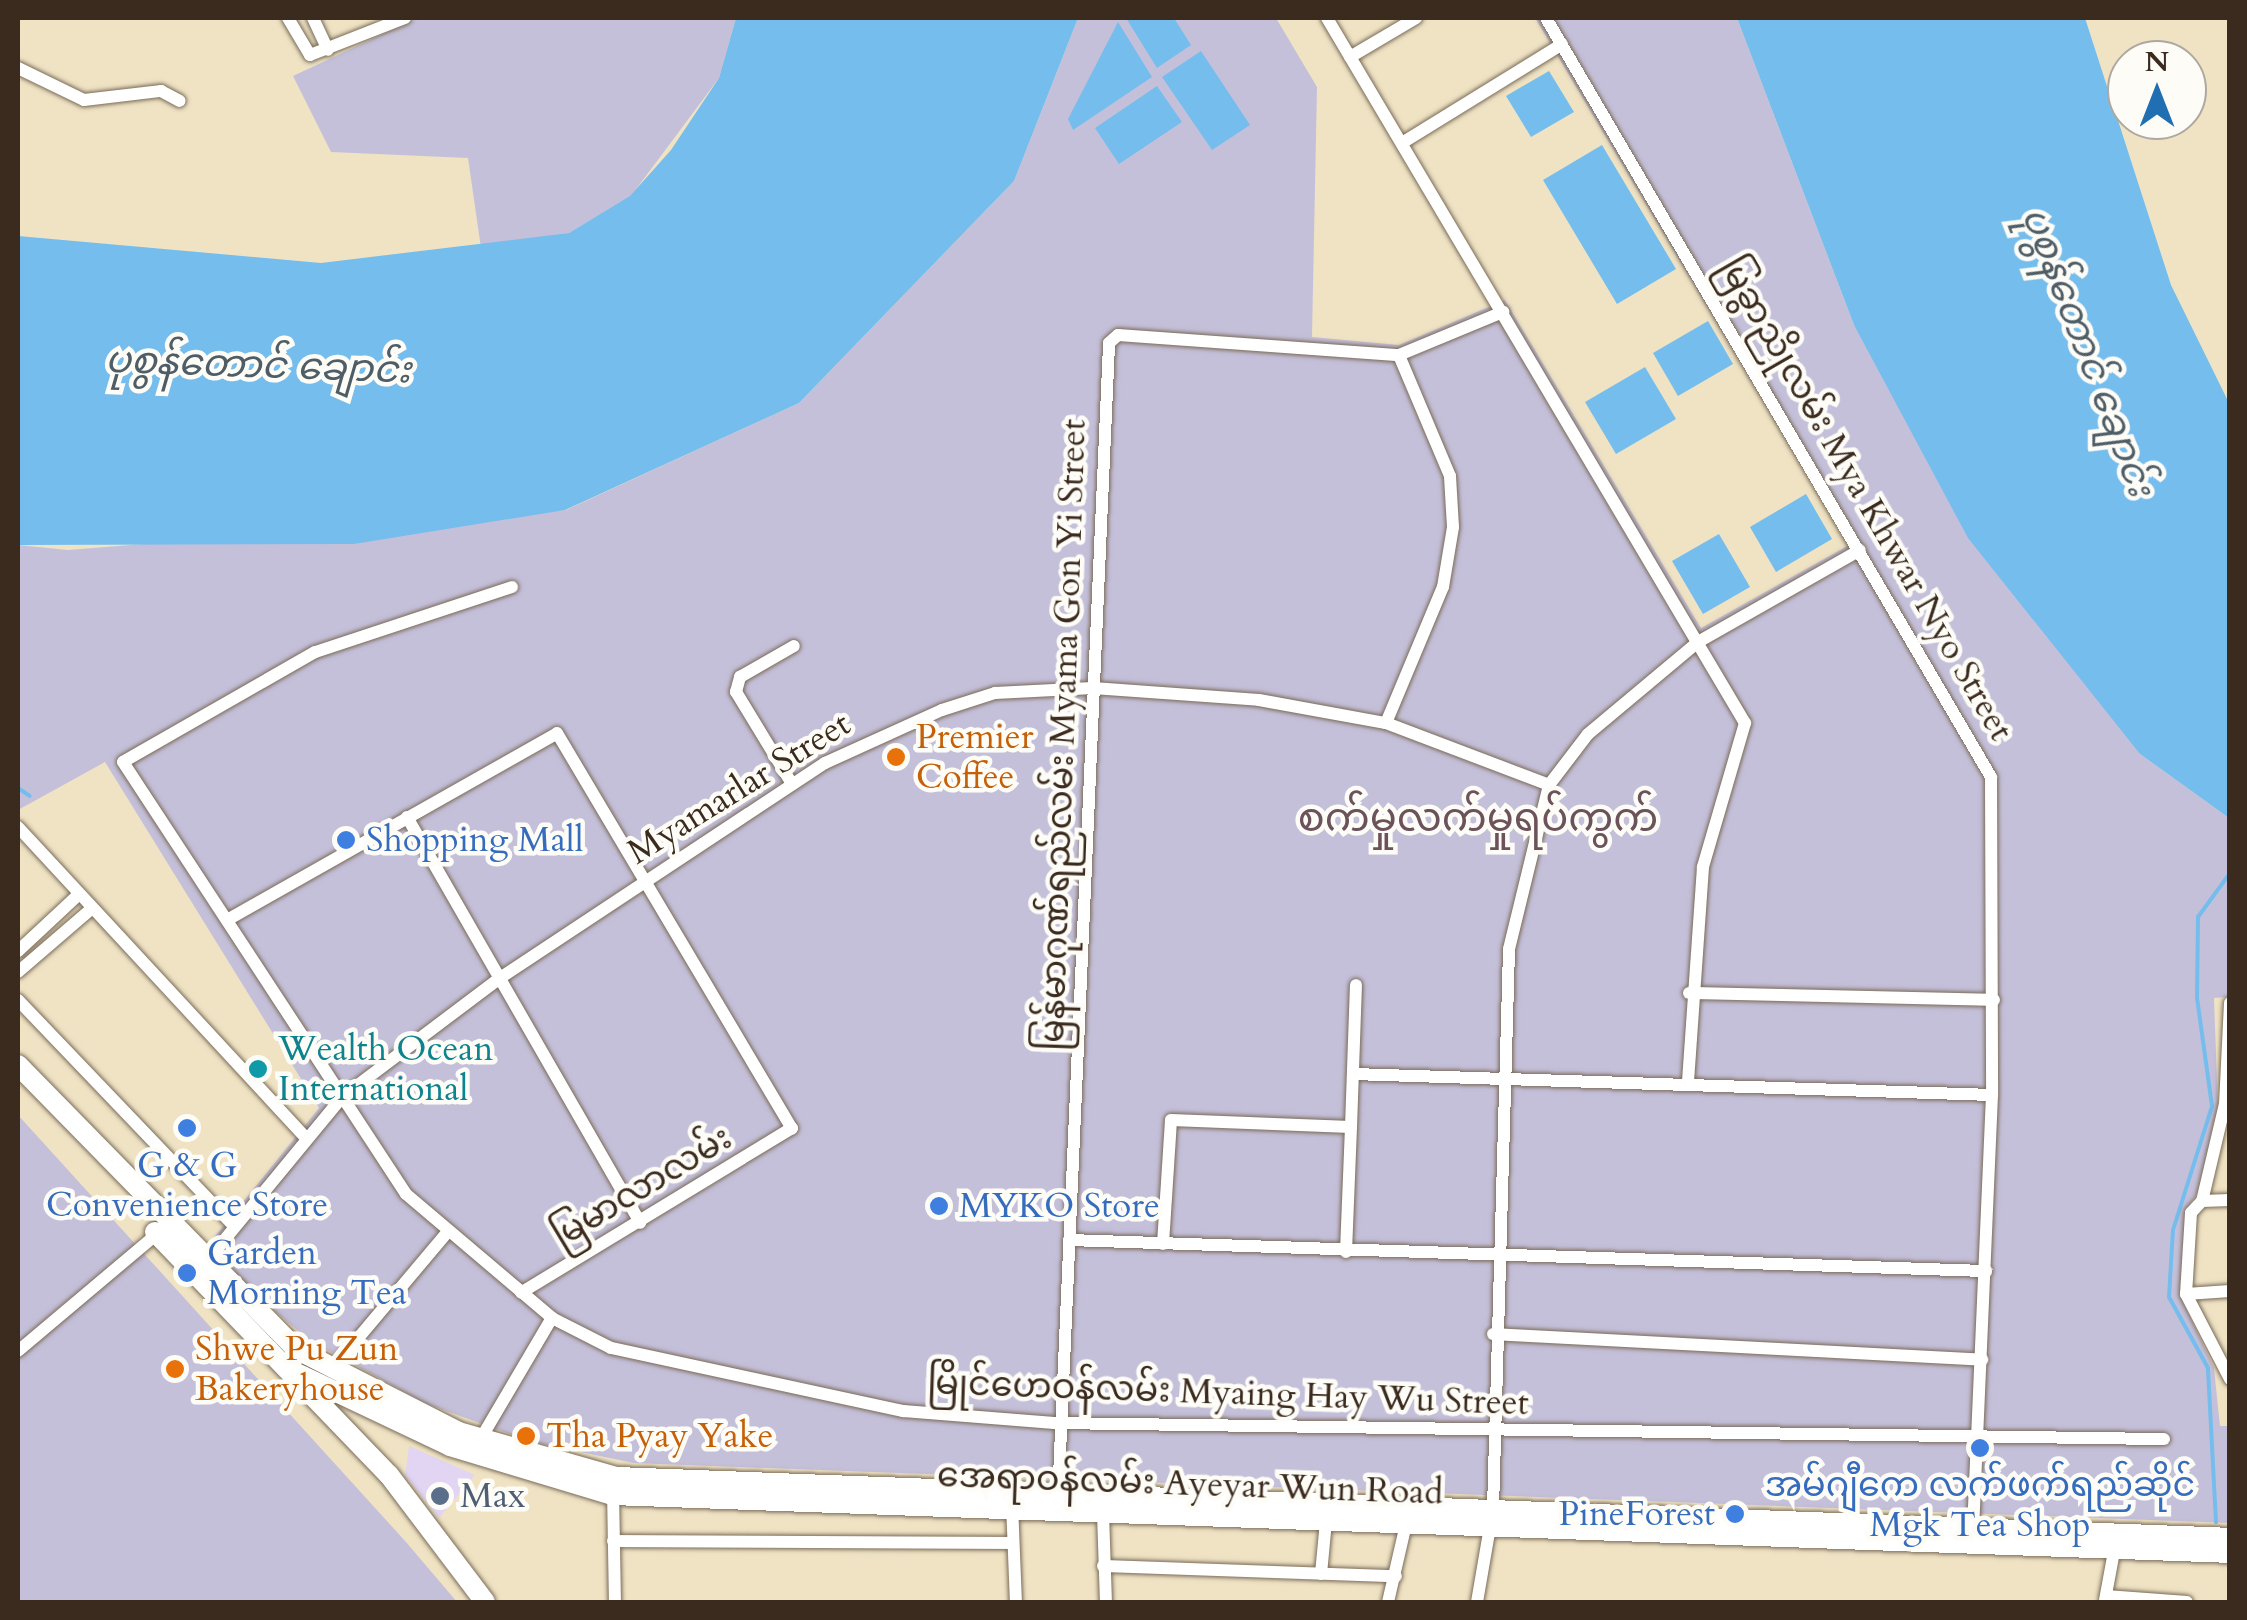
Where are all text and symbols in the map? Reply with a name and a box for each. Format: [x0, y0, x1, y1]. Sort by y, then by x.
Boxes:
north arrow [2107, 40, 2207, 140]
text: N [2145, 43, 2169, 81]
water label: ပုစွန်တောင် ချောင်း [2011, 201, 2163, 503]
street label: မြခွာညိုလမ်း Mya Khwar Nyo Street [1710, 250, 2022, 748]
water label: ပုစွန်တောင် ချောင်း [104, 338, 412, 394]
street label: မြန်မာဂုဏ်ရည်လမ်း Myama Gon Yi Street [1031, 418, 1095, 1052]
street label: Myamarlar Street [620, 703, 858, 873]
place label: Premier Coffee [916, 716, 1033, 798]
marker: Premier Coffee [885, 746, 907, 768]
district label: စက်မှုလက်မှုရပ်ကွက် [1298, 795, 1658, 843]
place label: Shopping Mall [366, 819, 584, 861]
marker: Shopping Mall [335, 829, 357, 851]
place label: Wealth Ocean International [278, 1028, 493, 1110]
marker: Wealth Ocean International [247, 1058, 269, 1080]
marker: G & G Convenience Store [176, 1117, 198, 1139]
street label: မြမာလာလမ်း [545, 1117, 739, 1257]
place label: G & G Convenience Store [46, 1144, 328, 1226]
place label: MYKO Store [959, 1185, 1160, 1227]
marker: MYKO Store [928, 1195, 950, 1217]
place label: Garden Morning Tea [207, 1232, 407, 1314]
marker: Garden Morning Tea [176, 1262, 198, 1284]
place label: Shwe Pu Zun Bakeryhouse [195, 1328, 398, 1410]
marker: Shwe Pu Zun Bakeryhouse [164, 1358, 186, 1380]
street label: မြိုင်ဟေဝန်လမ်း Myaing Hay Wu Street [927, 1362, 1529, 1424]
place label: Tha Pyay Yake [546, 1415, 773, 1457]
marker: Tha Pyay Yake [515, 1425, 537, 1447]
marker: အမ်ဂျီကေ လက်ဖက်ရည်ဆိုင် Mgk Tea Shop [1969, 1437, 1991, 1459]
street label: အေရာဝန်လမ်း Ayeyar Wun Road [936, 1454, 1444, 1514]
place label: အမ်ဂျီကေ လက်ဖက်ရည်ဆိုင် Mgk Tea Shop [1765, 1464, 2195, 1546]
place label: Max [460, 1475, 525, 1517]
marker: Max [429, 1485, 451, 1507]
place label: PineForest [1558, 1493, 1715, 1535]
marker: PineForest [1724, 1503, 1746, 1525]

